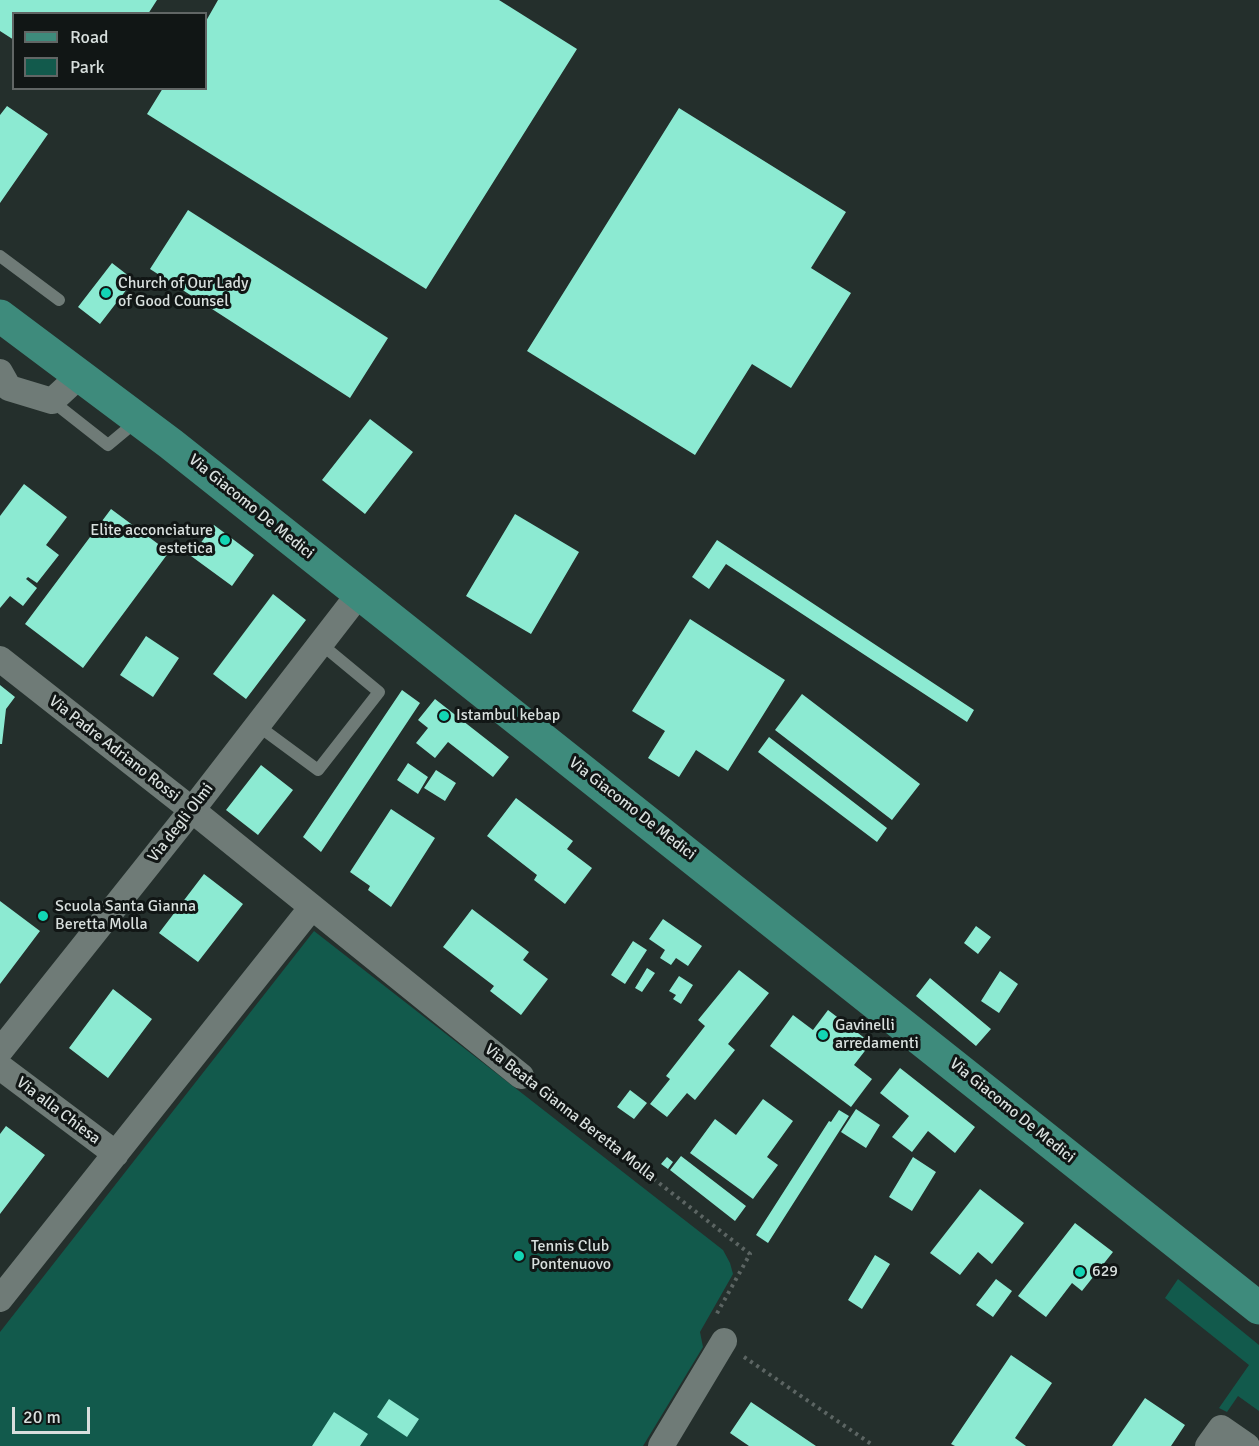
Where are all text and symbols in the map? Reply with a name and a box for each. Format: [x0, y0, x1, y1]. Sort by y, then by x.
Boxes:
legend [12, 12, 207, 90]
text: Road [70, 26, 109, 48]
text: Park [70, 56, 105, 78]
place label: Church of Our Lady of Good Counsel [118, 274, 248, 312]
marker: Church of Our Lady of Good Counsel [99, 286, 113, 300]
street label: Via Giacomo De Medici [184, 451, 318, 563]
place label: Elite acconciature estetica [90, 521, 213, 559]
marker: Elite acconciature estetica [218, 533, 232, 547]
street label: Via Padre Adriano Rossi [45, 692, 183, 806]
place label: Istambul kebap [456, 706, 560, 726]
marker: Istambul kebap [437, 709, 451, 723]
street label: Via Giacomo De Medici [565, 753, 699, 865]
street label: Via degli Olmi [144, 780, 218, 866]
place label: Scuola Santa Gianna Beretta Molla [55, 897, 196, 935]
marker: Scuola Santa Gianna Beretta Molla [36, 909, 50, 923]
place label: Gavinelli arredamenti [835, 1016, 919, 1054]
marker: Gavinelli arredamenti [816, 1028, 830, 1042]
street label: Via Beata Gianna Beretta Molla [480, 1040, 660, 1186]
street label: Via Giacomo De Medici [945, 1055, 1079, 1167]
street label: Via alla Chiesa [12, 1073, 104, 1149]
place label: Tennis Club Pontenuovo [531, 1237, 611, 1275]
marker: Tennis Club Pontenuovo [512, 1249, 526, 1263]
place label: 629 [1092, 1262, 1118, 1282]
marker: 629 [1073, 1265, 1087, 1279]
scale bar [15, 1395, 93, 1433]
text: 20 m [23, 1406, 61, 1428]

